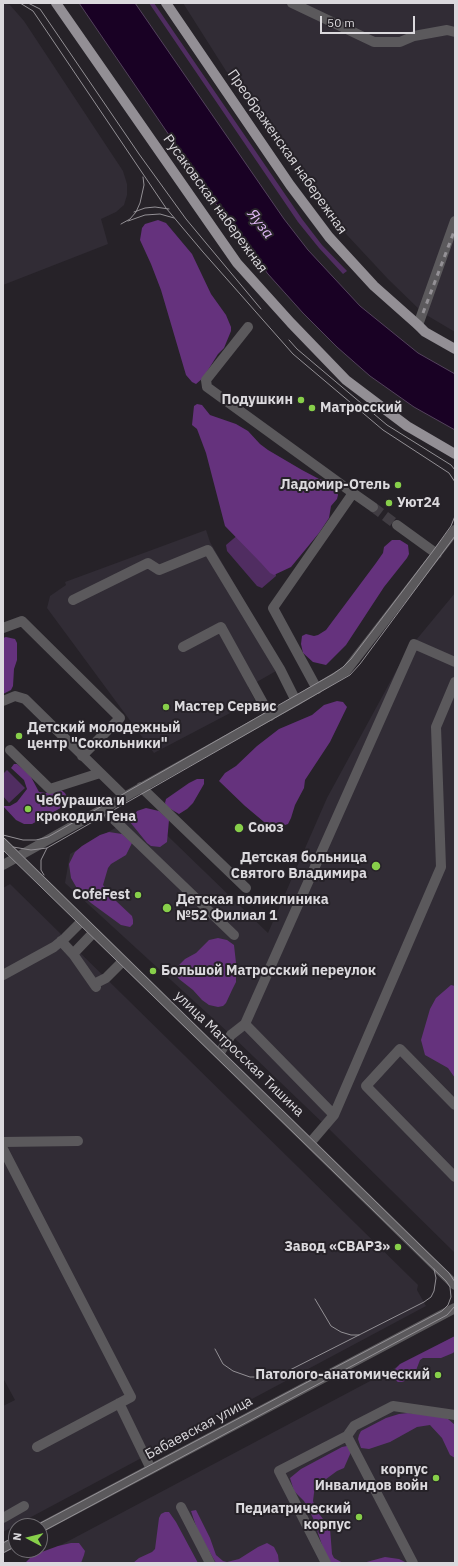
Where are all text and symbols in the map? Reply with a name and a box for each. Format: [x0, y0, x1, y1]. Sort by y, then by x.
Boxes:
scale bar [322, 8, 417, 34]
text: 50 m [327, 15, 355, 30]
street label: Преображенская набережная [224, 66, 350, 238]
street label: Русаковская набережная [159, 132, 271, 276]
water label: Яуза [243, 206, 277, 242]
place label: Подушкин [221, 392, 293, 408]
marker: Подушкин [296, 395, 306, 405]
place label: Матросский [320, 400, 402, 416]
marker: Матросский [307, 403, 317, 413]
place label: Ладомир-Отель [280, 477, 390, 493]
marker: Ладомир-Отель [393, 480, 403, 490]
place label: Уют24 [397, 495, 440, 511]
marker: Уют24 [384, 498, 394, 508]
place label: Мастер Сервис [174, 699, 276, 715]
marker: Мастер Сервис [161, 702, 171, 712]
place label: Детский молодежный центр "Сокольники" [27, 720, 181, 752]
marker: Детский молодежный центр "Сокольники" [14, 731, 24, 741]
place label: Чебурашка и крокодил Гена [36, 793, 136, 826]
marker: Чебурашка и крокодил Гена [23, 804, 33, 814]
place label: Союз [248, 820, 284, 836]
marker: Союз [233, 822, 245, 834]
place label: Детская больница Святого Владимира [231, 850, 367, 882]
marker: Детская больница Святого Владимира [370, 860, 382, 872]
place label: CofeFest [72, 887, 130, 903]
marker: CofeFest [133, 890, 143, 900]
place label: Детская поликлиника №52 Филиал 1 [176, 892, 329, 924]
marker: Детская поликлиника №52 Филиал 1 [161, 902, 173, 914]
place label: Большой Матросский переулок [161, 963, 376, 979]
marker: Большой Матросский переулок [148, 966, 158, 976]
street label: улица Матросская Тишина [171, 988, 307, 1120]
place label: Завод «СВАРЗ» [284, 1239, 390, 1255]
marker: Завод «СВАРЗ» [393, 1242, 403, 1252]
place label: Патолого-анатомический [255, 1367, 430, 1383]
marker: Патолого-анатомический [433, 1370, 443, 1380]
street label: Бабаевская улица [143, 1393, 255, 1463]
place label: корпус Инвалидов войн [315, 1462, 428, 1494]
marker: корпус Инвалидов войн [431, 1473, 441, 1483]
place label: Педиатрический корпус [235, 1501, 351, 1534]
marker: Педиатрический корпус [354, 1512, 364, 1522]
north arrow [8, 1518, 48, 1558]
text: N [10, 1532, 25, 1541]

